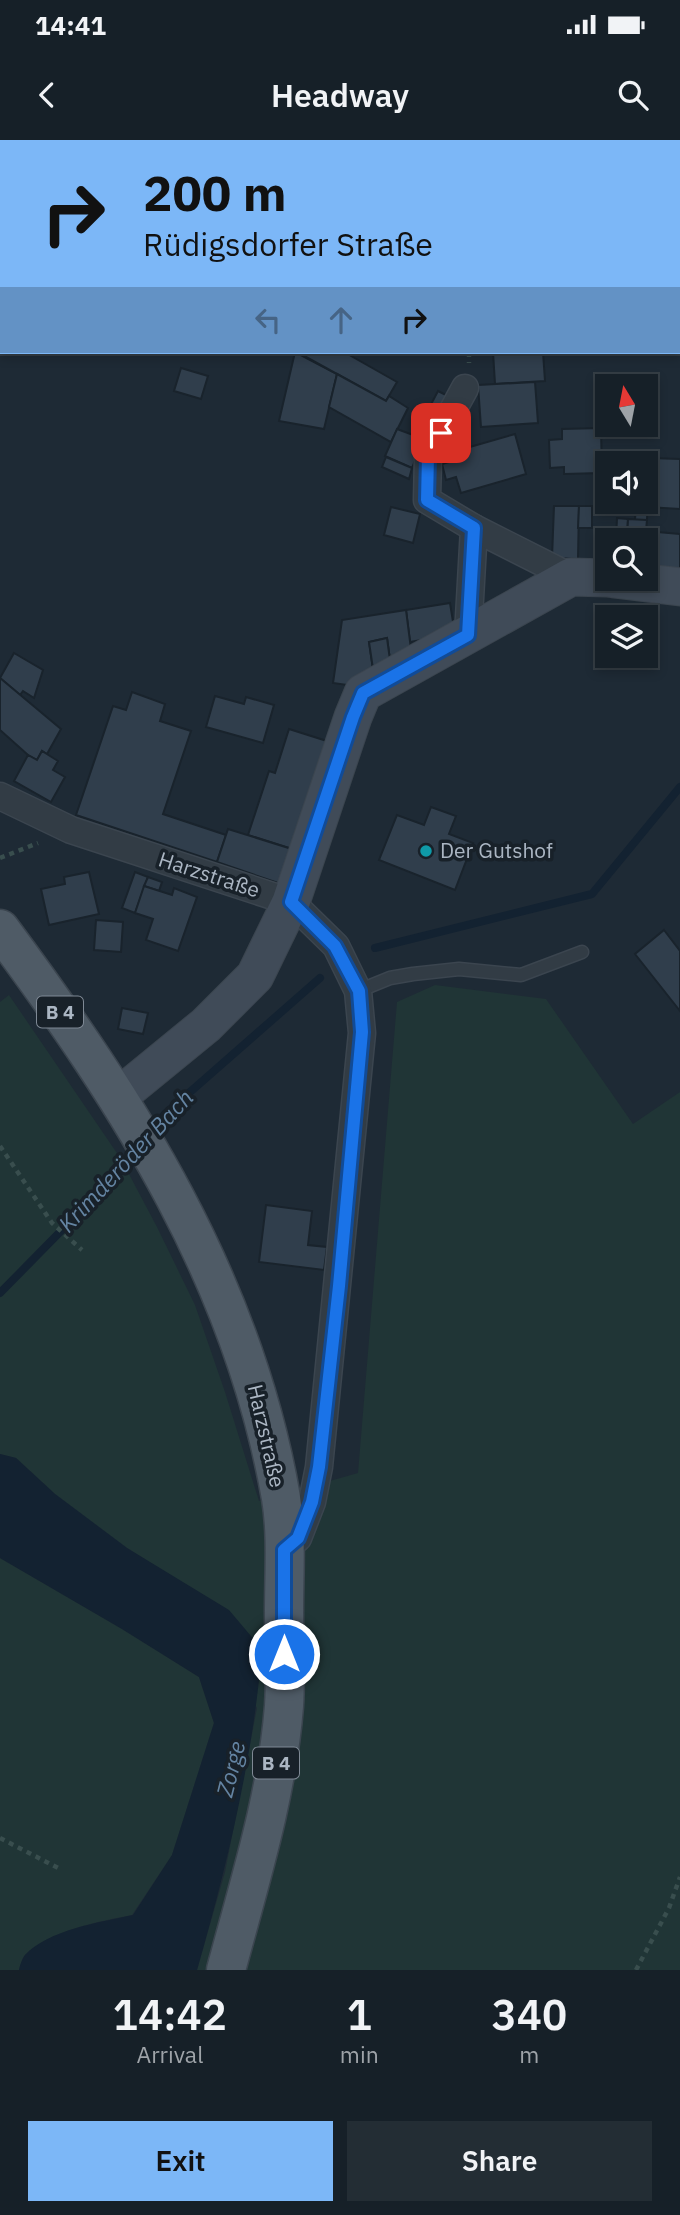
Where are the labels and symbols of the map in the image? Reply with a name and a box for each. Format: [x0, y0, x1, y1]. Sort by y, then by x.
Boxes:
north arrow [595, 374, 658, 438]
pin [411, 403, 471, 463]
place label: Der Gutshof [440, 836, 553, 864]
marker: Der Gutshof [418, 843, 434, 859]
street label: Harzstraße [155, 845, 263, 904]
road number: B 4 [37, 996, 83, 1028]
water label: Krimderöder Bach [51, 1083, 199, 1238]
street label: Harzstraße [242, 1382, 292, 1490]
position arrow [247, 1617, 321, 1691]
water label: Zorge [208, 1738, 251, 1801]
road number: B 4 [253, 1748, 299, 1778]

